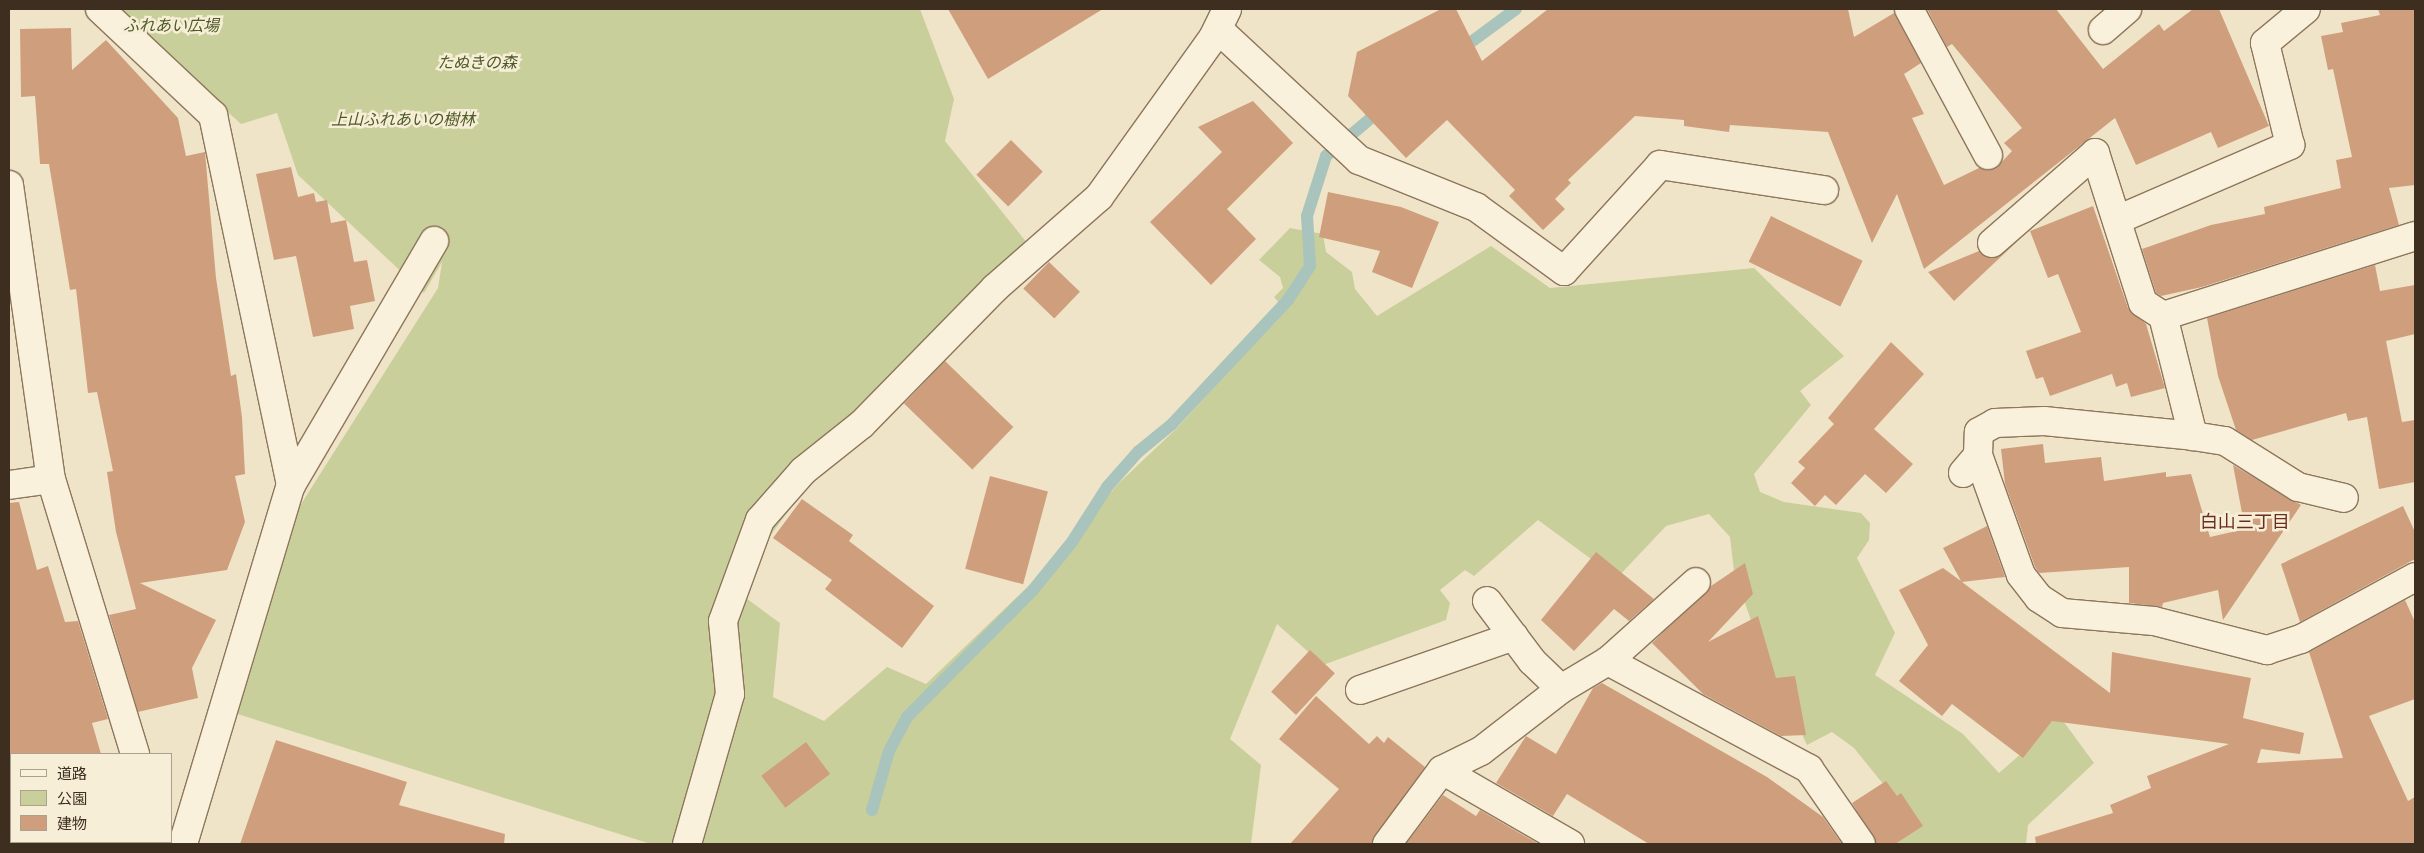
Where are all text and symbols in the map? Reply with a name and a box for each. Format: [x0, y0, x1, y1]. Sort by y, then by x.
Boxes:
park label: ふれあい広場 [123, 16, 219, 36]
park label: たぬきの森 [437, 53, 517, 73]
park label: 上山ふれあいの樹林 [331, 110, 475, 130]
district label: 白山三丁目 [2200, 511, 2290, 533]
legend [10, 753, 172, 843]
text: 道路 [57, 766, 87, 782]
text: 公園 [57, 791, 87, 807]
text: 建物 [57, 816, 87, 832]

